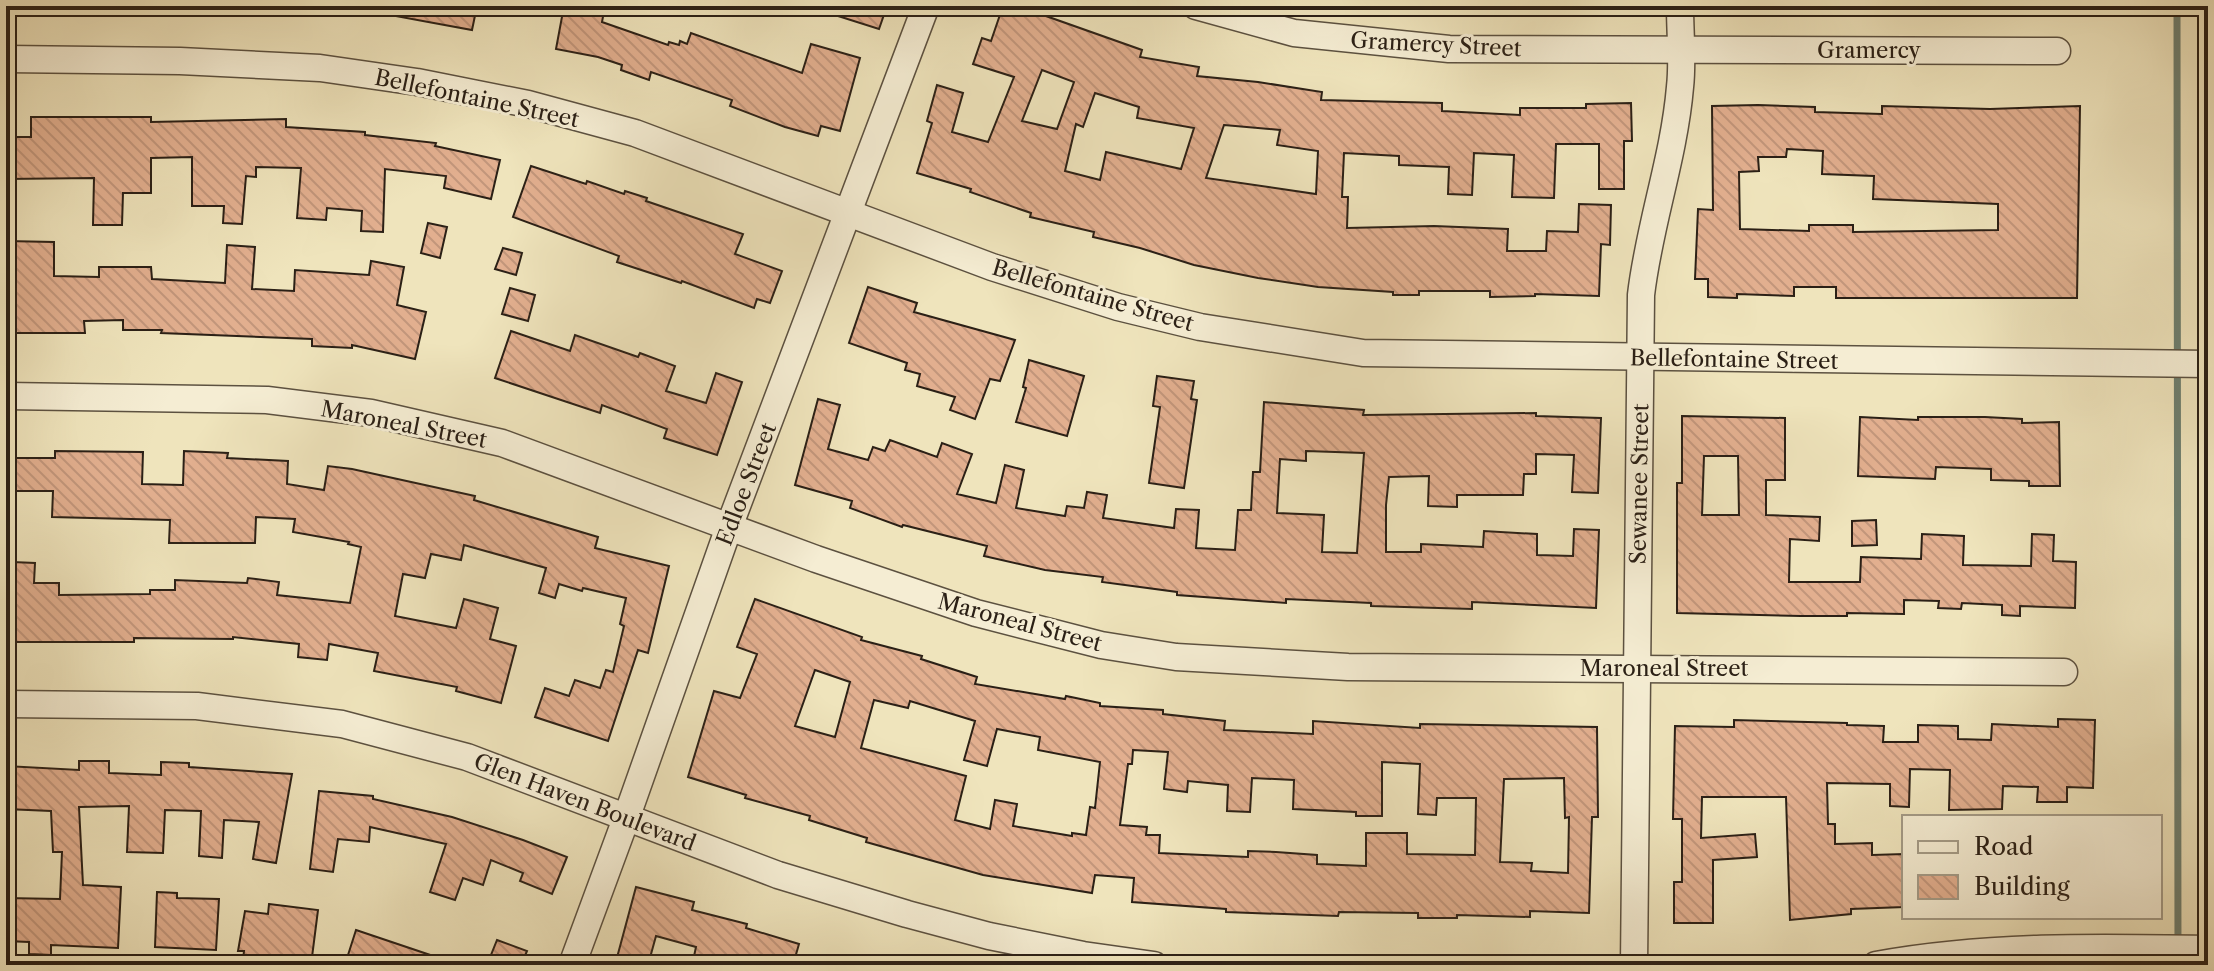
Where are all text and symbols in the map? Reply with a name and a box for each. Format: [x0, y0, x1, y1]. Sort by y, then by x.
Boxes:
street label: Gramercy Street [1350, 27, 1522, 62]
street label: Gramercy [1817, 37, 1922, 64]
street label: Bellefontaine Street [372, 64, 582, 133]
street label: Bellefontaine Street [989, 254, 1197, 337]
street label: Bellefontaine Street [1630, 344, 1839, 375]
street label: Maroneal Street [319, 395, 489, 454]
street label: Sewanee Street [1625, 403, 1654, 565]
street label: Edloe Street [711, 419, 782, 549]
street label: Maroneal Street [935, 588, 1105, 657]
street label: Maroneal Street [1580, 655, 1748, 682]
street label: Glen Haven Boulevard [470, 748, 699, 857]
legend [1902, 815, 2162, 919]
text: Road [1974, 832, 2034, 861]
text: Building [1974, 872, 2070, 901]

